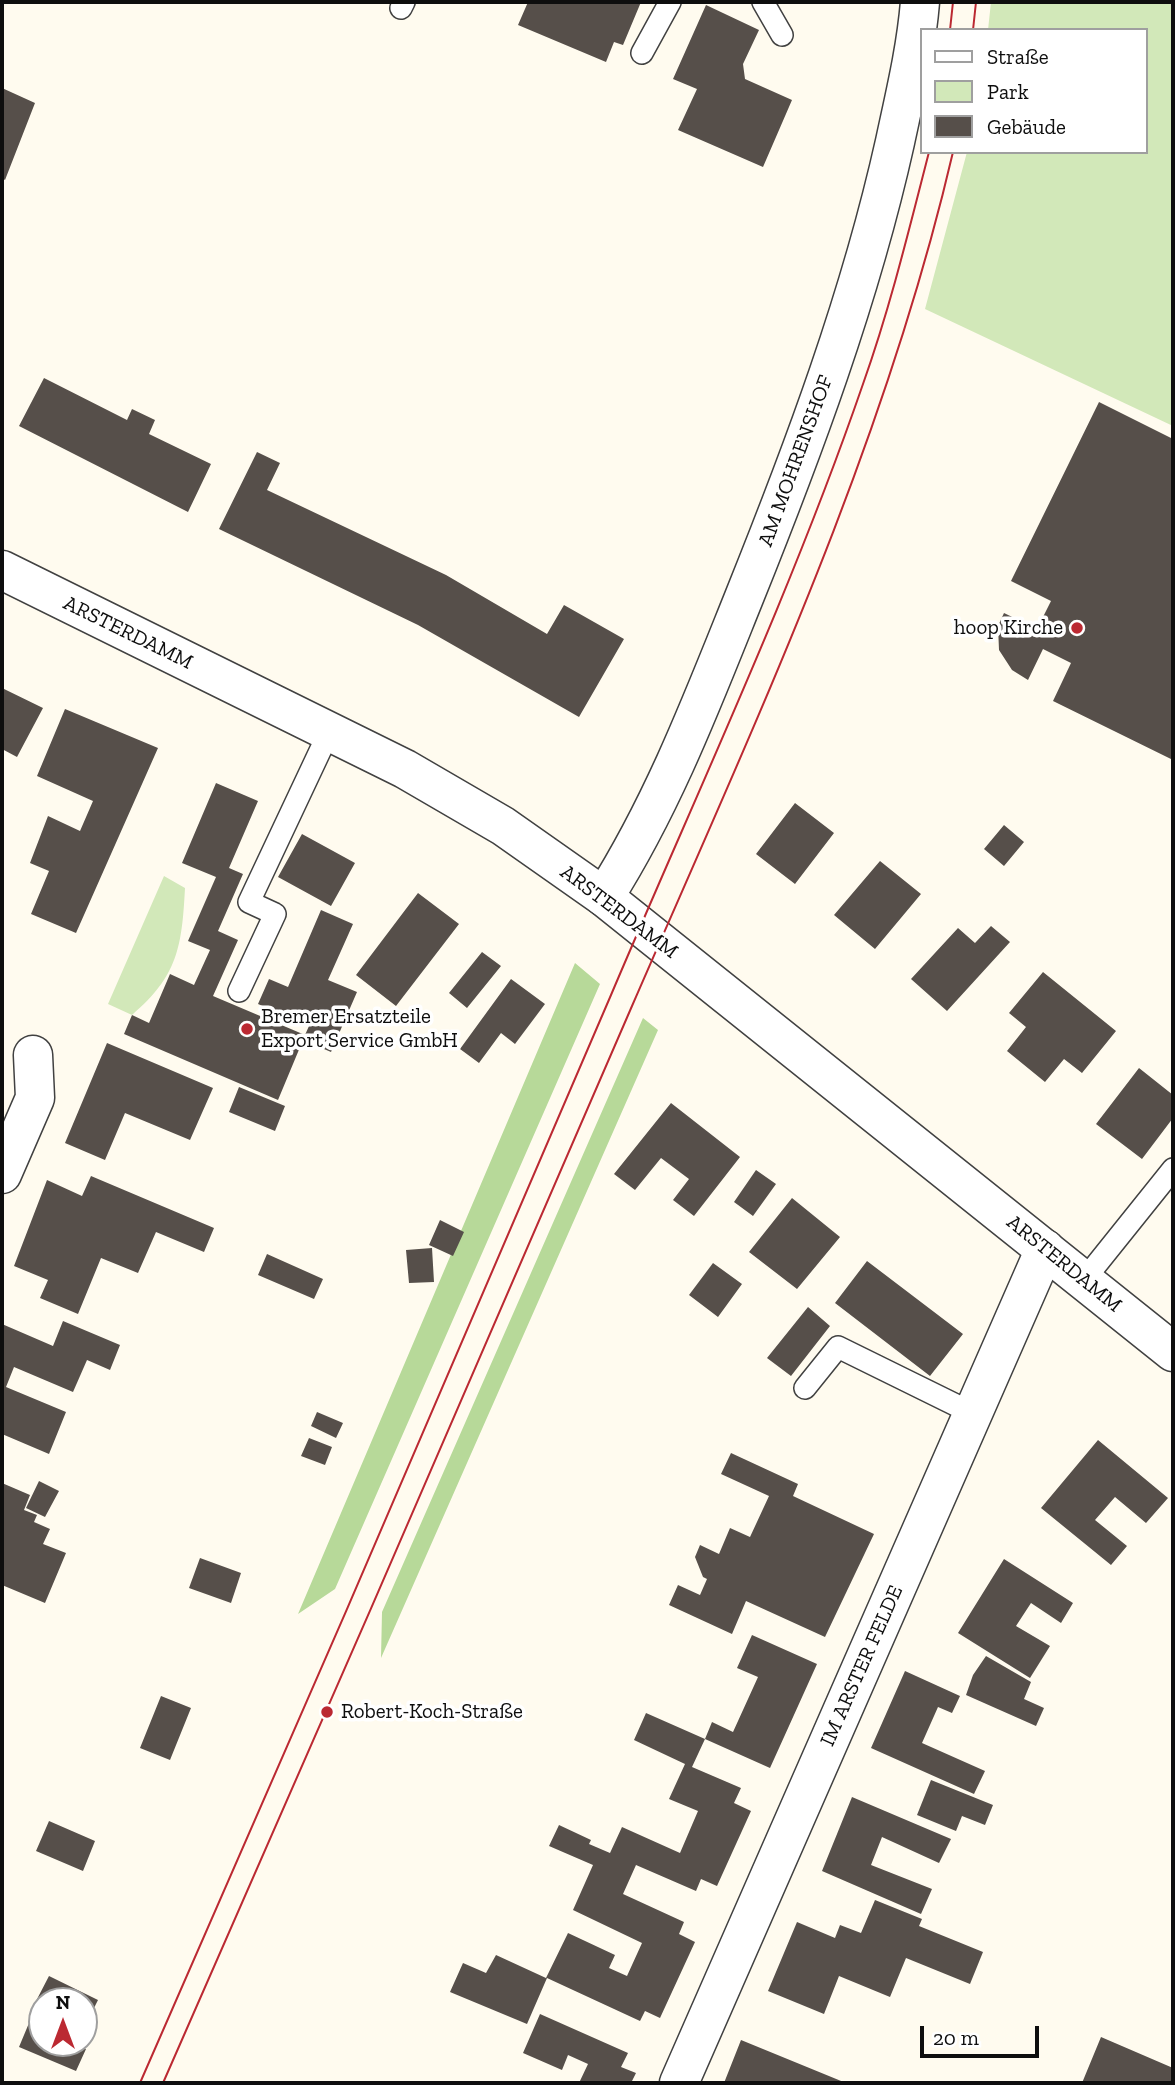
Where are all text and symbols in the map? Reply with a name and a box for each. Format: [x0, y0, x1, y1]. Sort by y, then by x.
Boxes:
legend [920, 28, 1147, 154]
text: Straße [987, 44, 1049, 69]
text: Park [987, 79, 1029, 104]
text: Gebäude [987, 114, 1066, 139]
street label: AM MOHRENSHOF [753, 372, 839, 550]
street label: ARSTERDAMM [59, 591, 197, 675]
place label: hoop Kirche [954, 615, 1063, 641]
marker: hoop Kirche [1069, 620, 1085, 636]
street label: ARSTERDAMM [555, 860, 683, 964]
place label: Bremer Ersatzteile Export Service GmbH [261, 1004, 458, 1054]
marker: Bremer Ersatzteile Export Service GmbH [239, 1021, 255, 1037]
street label: ARSTERDAMM [1001, 1210, 1127, 1318]
street label: IM ARSTER FELDE [815, 1582, 909, 1750]
place label: Robert-Koch-Straße [341, 1699, 523, 1725]
marker: Robert-Koch-Straße [319, 1704, 335, 1720]
north arrow [28, 1987, 98, 2057]
text: N [56, 1991, 70, 2014]
scale bar [923, 2011, 1042, 2056]
text: 20 m [933, 2025, 979, 2050]

